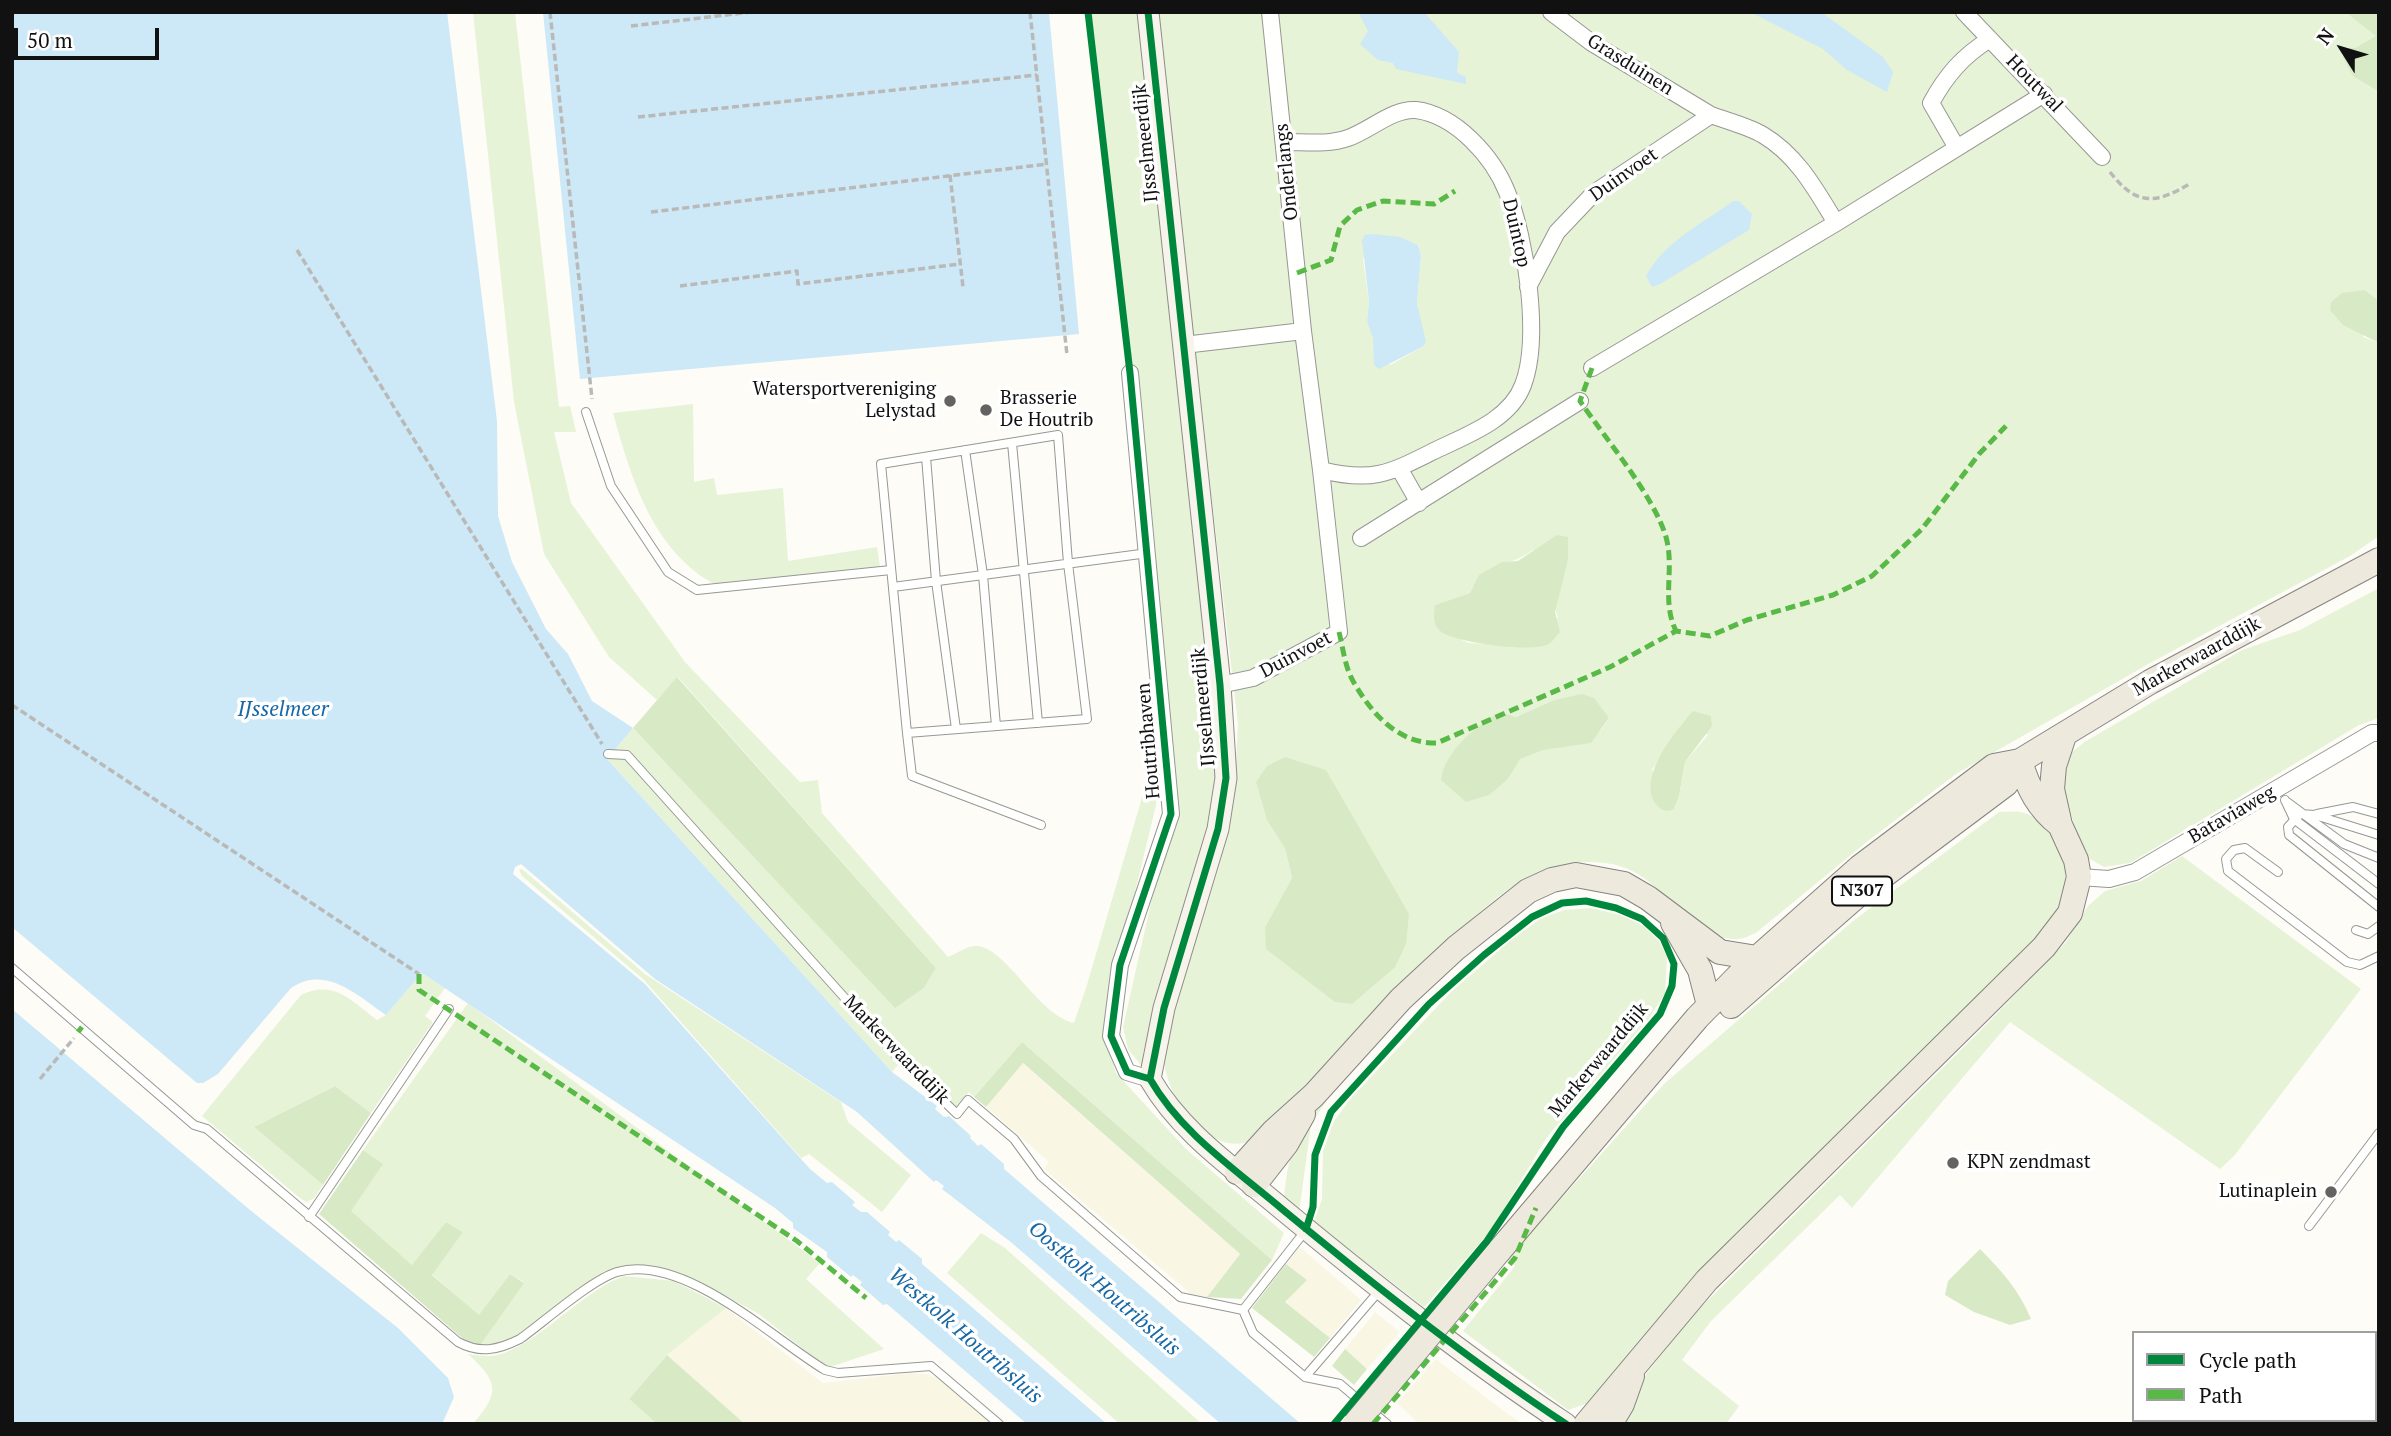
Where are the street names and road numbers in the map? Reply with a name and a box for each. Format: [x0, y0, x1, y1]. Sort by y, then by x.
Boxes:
street label: Grasduinen [1583, 30, 1677, 100]
street label: Houtwal [2001, 50, 2067, 118]
street label: IJsselmeerdijk [1128, 83, 1164, 203]
street label: Onderlangs [1271, 122, 1303, 222]
street label: Duinvoet [1586, 143, 1662, 207]
street label: Duintop [1497, 196, 1535, 270]
street label: Markerwaarddijk [2129, 613, 2265, 701]
street label: Duinvoet [1256, 627, 1336, 683]
street label: IJsselmeerdijk [1187, 647, 1221, 767]
street label: Houtribhaven [1133, 682, 1165, 800]
street label: Bataviaweg [2185, 781, 2279, 849]
road number: N307 [1832, 876, 1892, 906]
street label: Markerwaarddijk [838, 991, 954, 1109]
street label: Markerwaarddijk [1544, 998, 1654, 1122]

